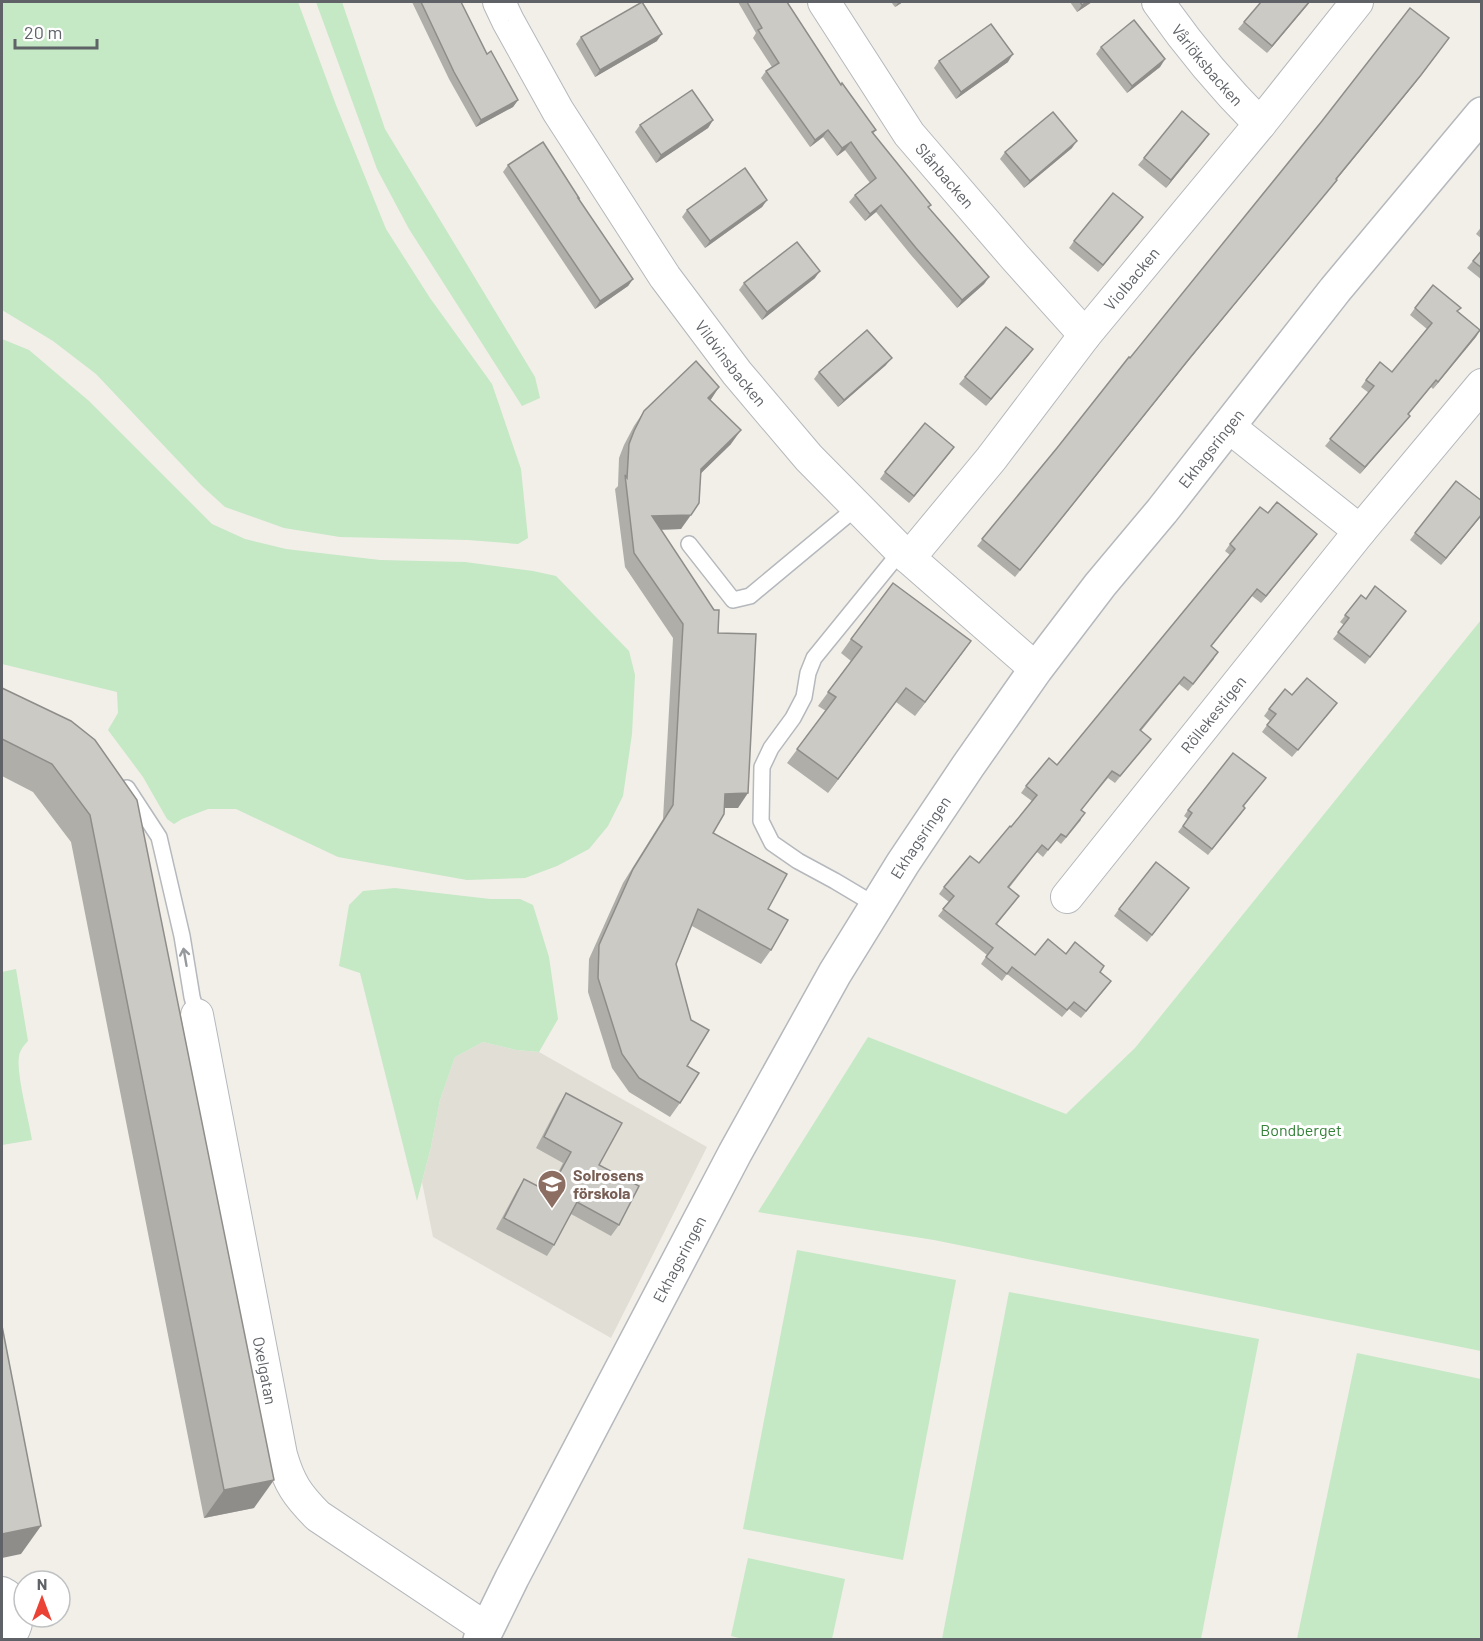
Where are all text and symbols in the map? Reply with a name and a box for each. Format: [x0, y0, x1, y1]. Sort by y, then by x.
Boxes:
scale bar [15, 12, 98, 50]
street label: Vårlöksbacken [1168, 20, 1247, 109]
text: 20 m [24, 21, 62, 43]
street label: Slånbacken [912, 139, 979, 212]
street label: Violbacken [1100, 243, 1163, 314]
street label: Vildvinsbacken [692, 316, 771, 410]
street label: Ekhagsringen [1174, 405, 1247, 491]
street label: Röllekestigen [1176, 672, 1250, 757]
street label: Ekhagsringen [886, 792, 954, 882]
one-way arrow [179, 948, 190, 968]
park label: Bondberget [1260, 1120, 1342, 1139]
place label: Solrosens förskola [573, 1165, 644, 1202]
school or university icon: Solrosens förskola [536, 1168, 568, 1210]
street label: Ekhagsringen [648, 1212, 709, 1305]
street label: Oxelgatan [250, 1335, 281, 1406]
north arrow [12, 1569, 72, 1629]
text: N [37, 1574, 47, 1593]

